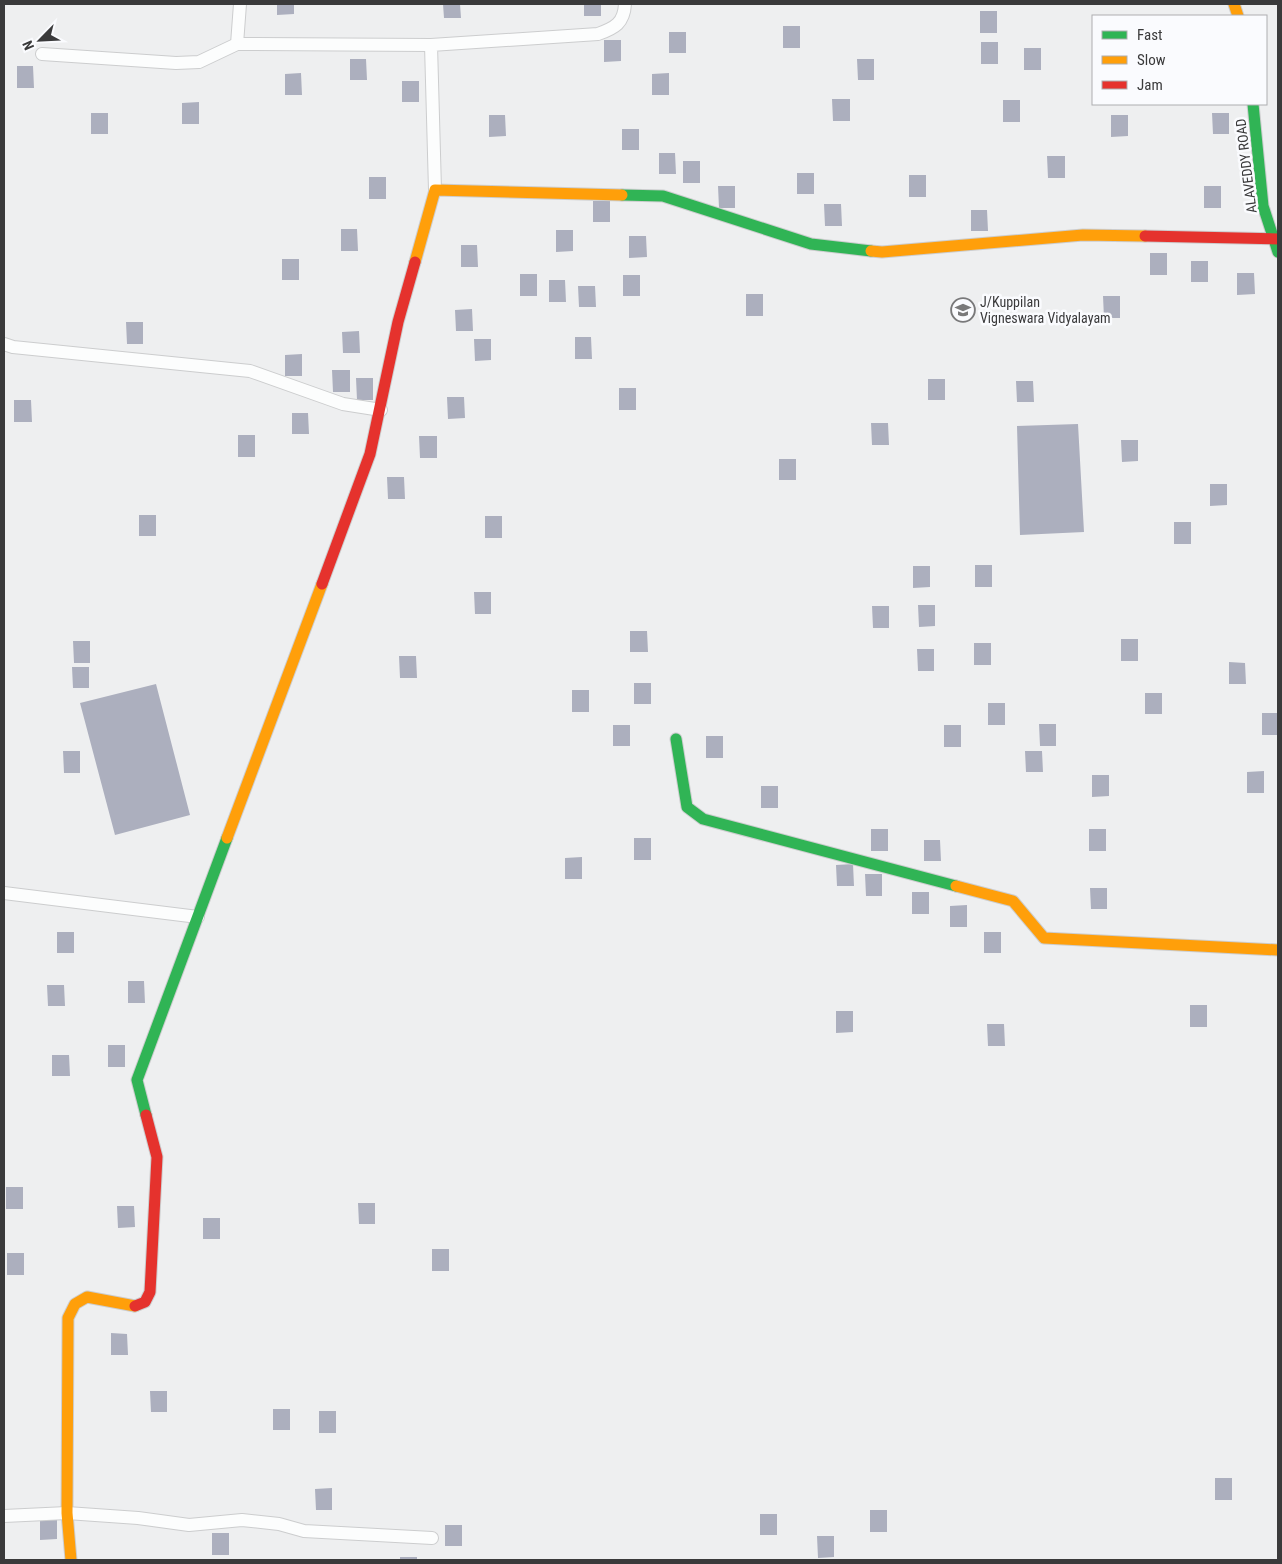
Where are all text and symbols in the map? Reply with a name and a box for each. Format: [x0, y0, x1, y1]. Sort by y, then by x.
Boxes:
north arrow [15, 15, 65, 65]
legend [1092, 15, 1267, 105]
text: Fast [1137, 26, 1162, 44]
text: N [19, 38, 37, 52]
text: Slow [1137, 51, 1166, 69]
text: Jam [1137, 76, 1163, 94]
street label: ALAVEDDY ROAD [1232, 118, 1260, 214]
place label: J/Kuppilan Vigneswara Vidyalayam [980, 294, 1111, 326]
school or university icon: J/Kuppilan Vigneswara Vidyalayam [950, 297, 976, 323]

